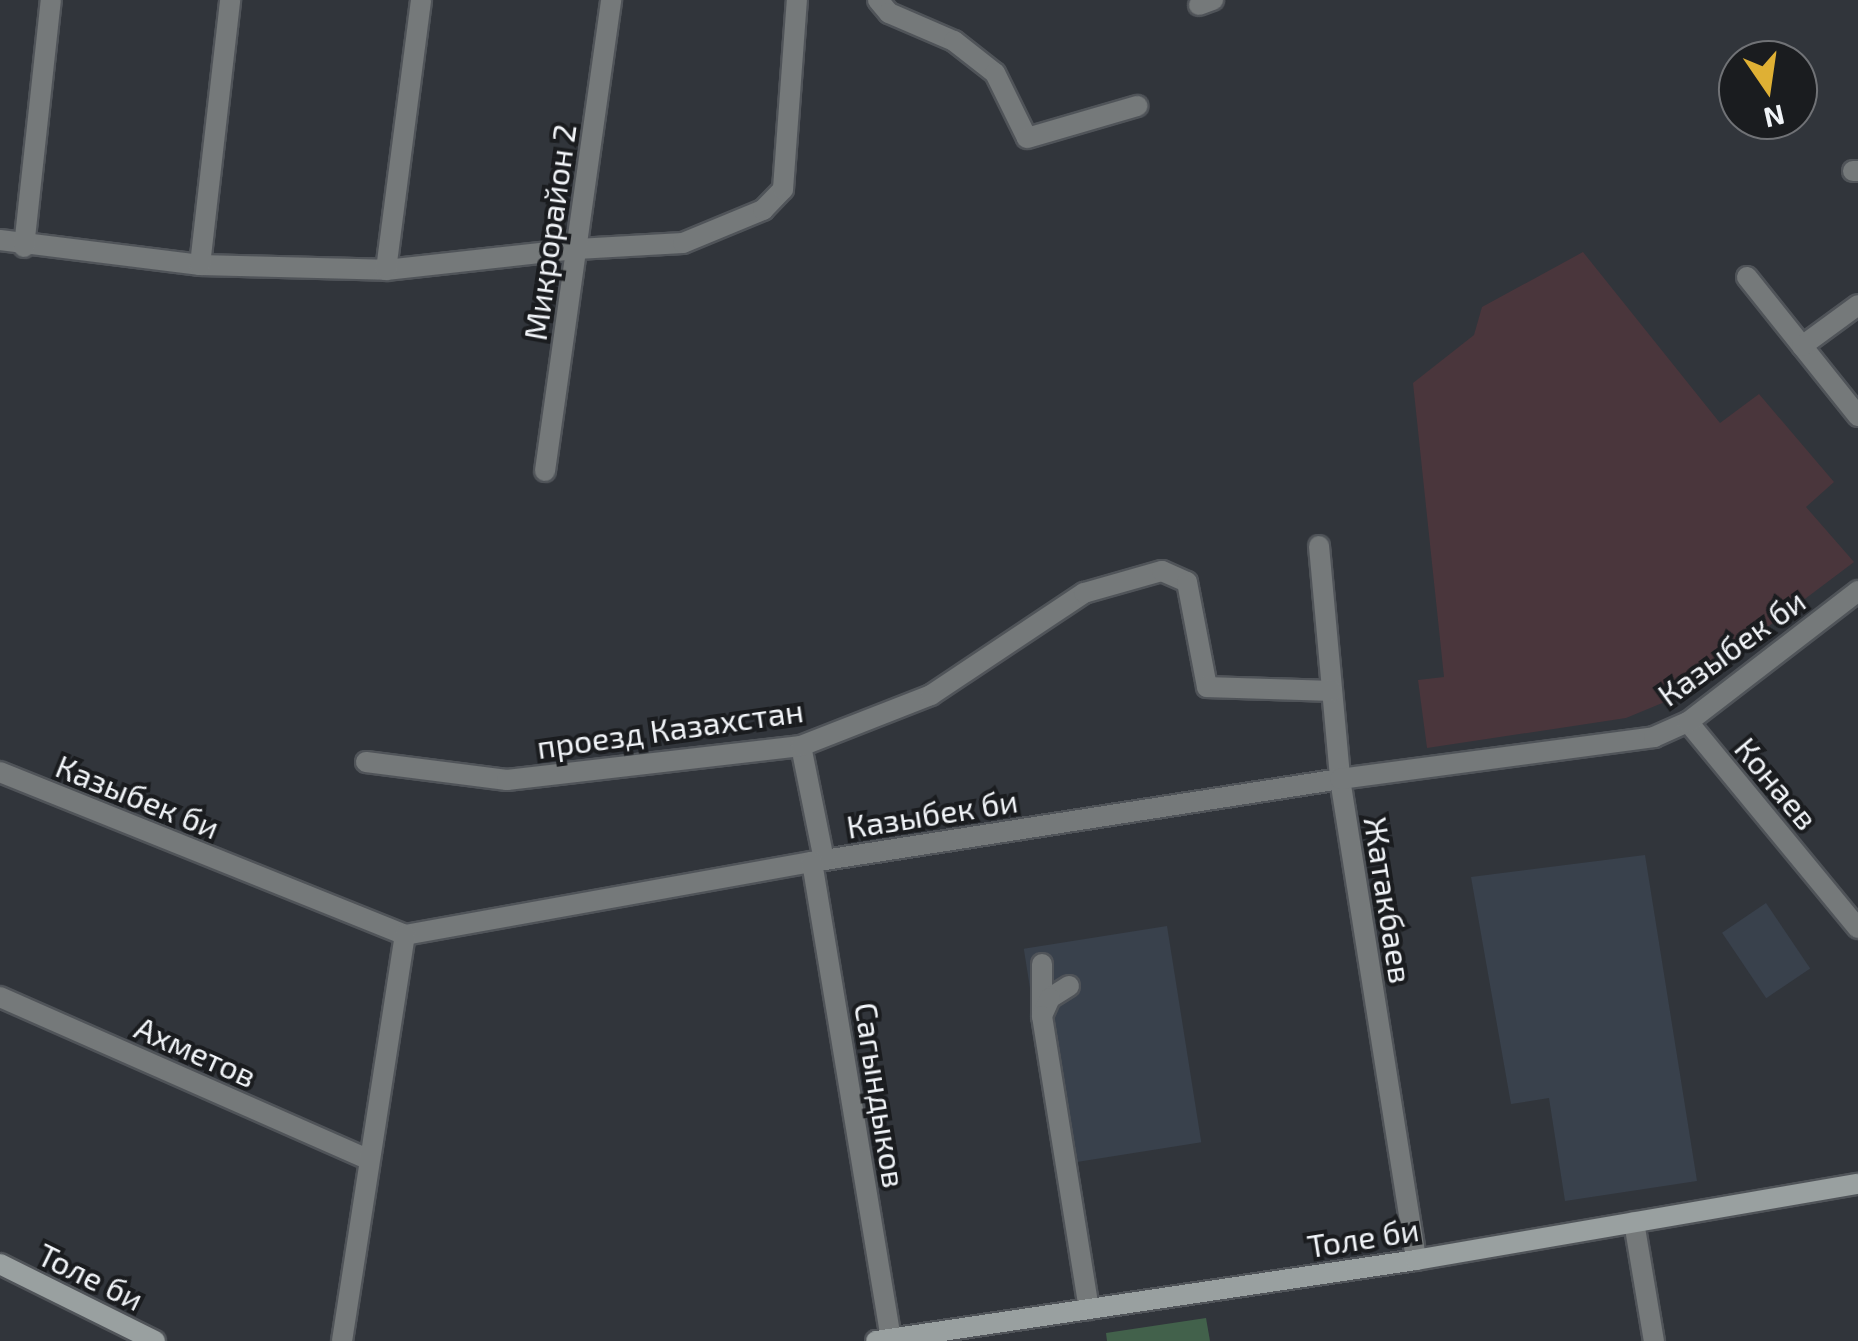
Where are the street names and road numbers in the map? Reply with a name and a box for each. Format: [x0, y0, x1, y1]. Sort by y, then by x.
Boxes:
street label: Микрорайон 2 [515, 121, 583, 343]
street label: Казыбек би [1650, 581, 1812, 713]
street label: проезд Казахстан [534, 690, 806, 766]
street label: Конаев [1727, 729, 1827, 837]
street label: Казыбек би [51, 746, 225, 846]
street label: Казыбек би [844, 781, 1020, 845]
street label: Жатакбаев [1357, 814, 1421, 986]
street label: Сагындыков [847, 1000, 915, 1190]
street label: Ахметов [129, 1007, 263, 1095]
street label: Толе би [1304, 1209, 1422, 1265]
street label: Толе би [32, 1234, 150, 1318]

